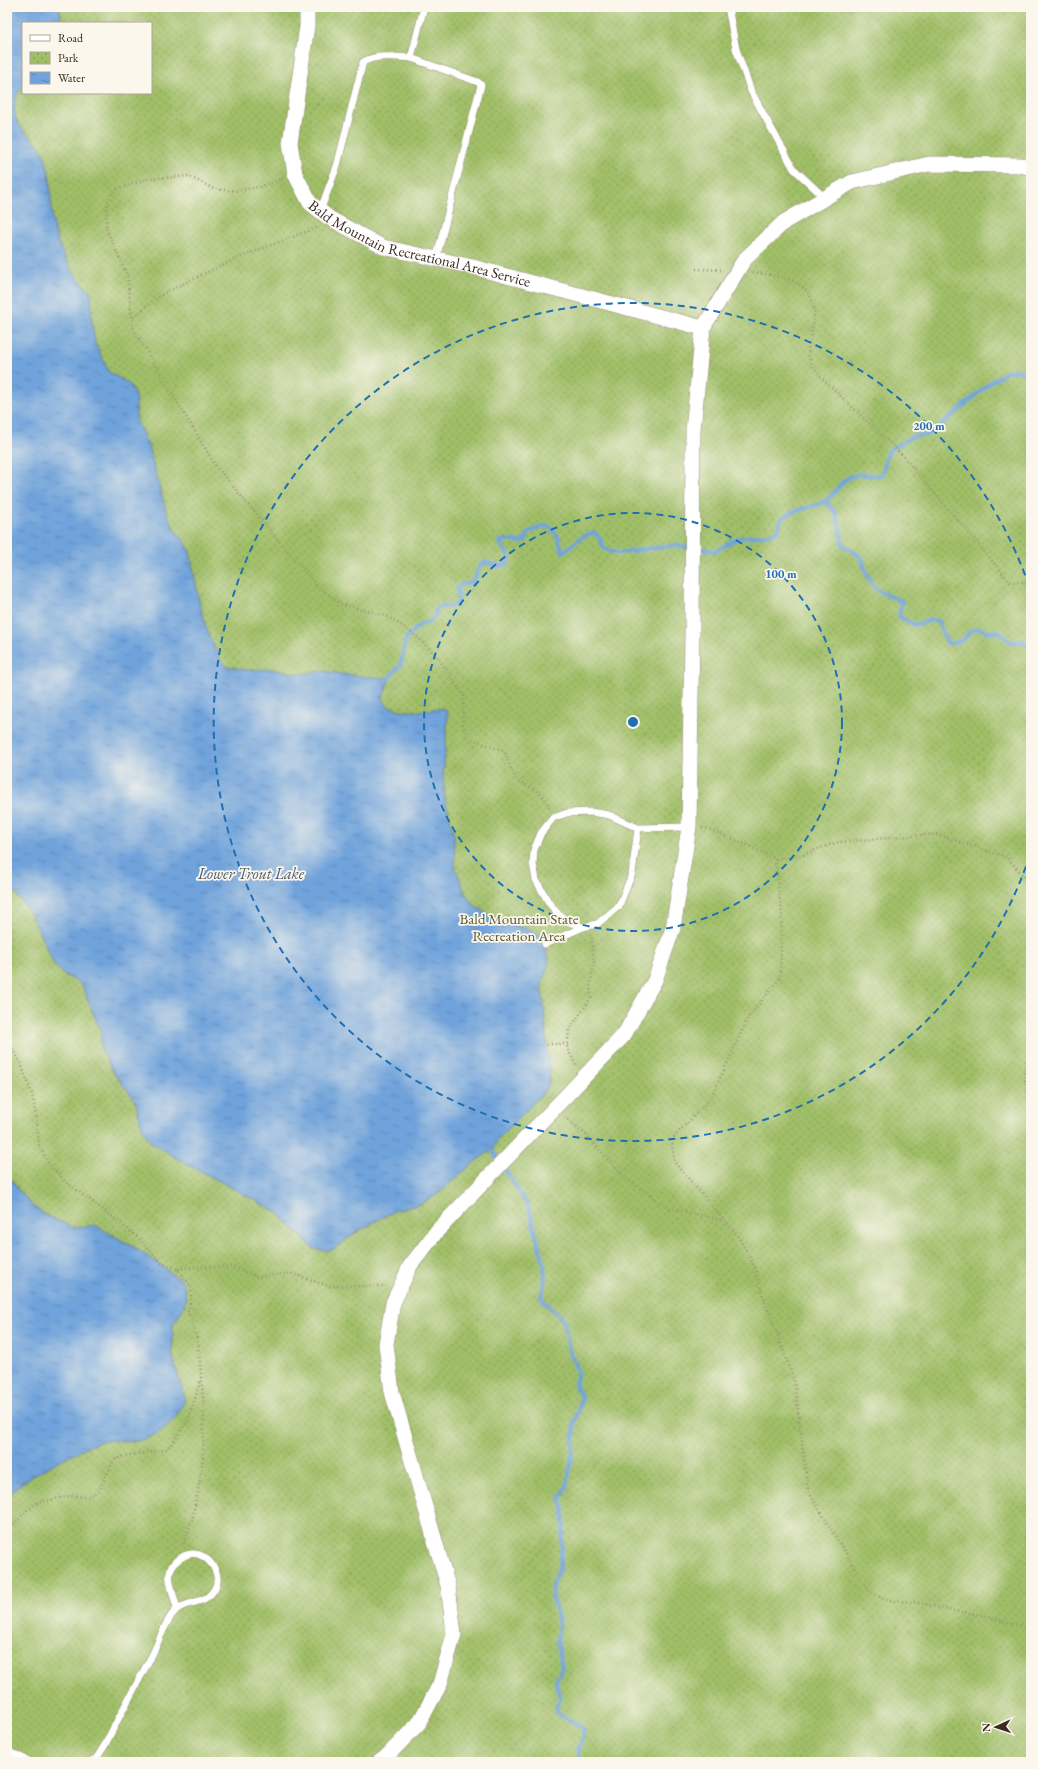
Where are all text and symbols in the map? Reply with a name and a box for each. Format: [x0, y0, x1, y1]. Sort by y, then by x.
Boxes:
legend [22, 22, 152, 94]
text: Road [58, 30, 84, 46]
text: Park [58, 50, 79, 66]
text: Water [58, 70, 85, 86]
street label: Bald Mountain Recreational Area Service [305, 195, 533, 291]
text: 200 m [913, 418, 945, 434]
text: 100 m [765, 566, 797, 582]
centre of rings [626, 715, 640, 729]
water label: Lower Trout Lake [197, 863, 305, 884]
park label: Bald Mountain State Recreation Area [460, 909, 579, 945]
north arrow [976, 1707, 1016, 1747]
text: N [979, 1723, 993, 1732]

